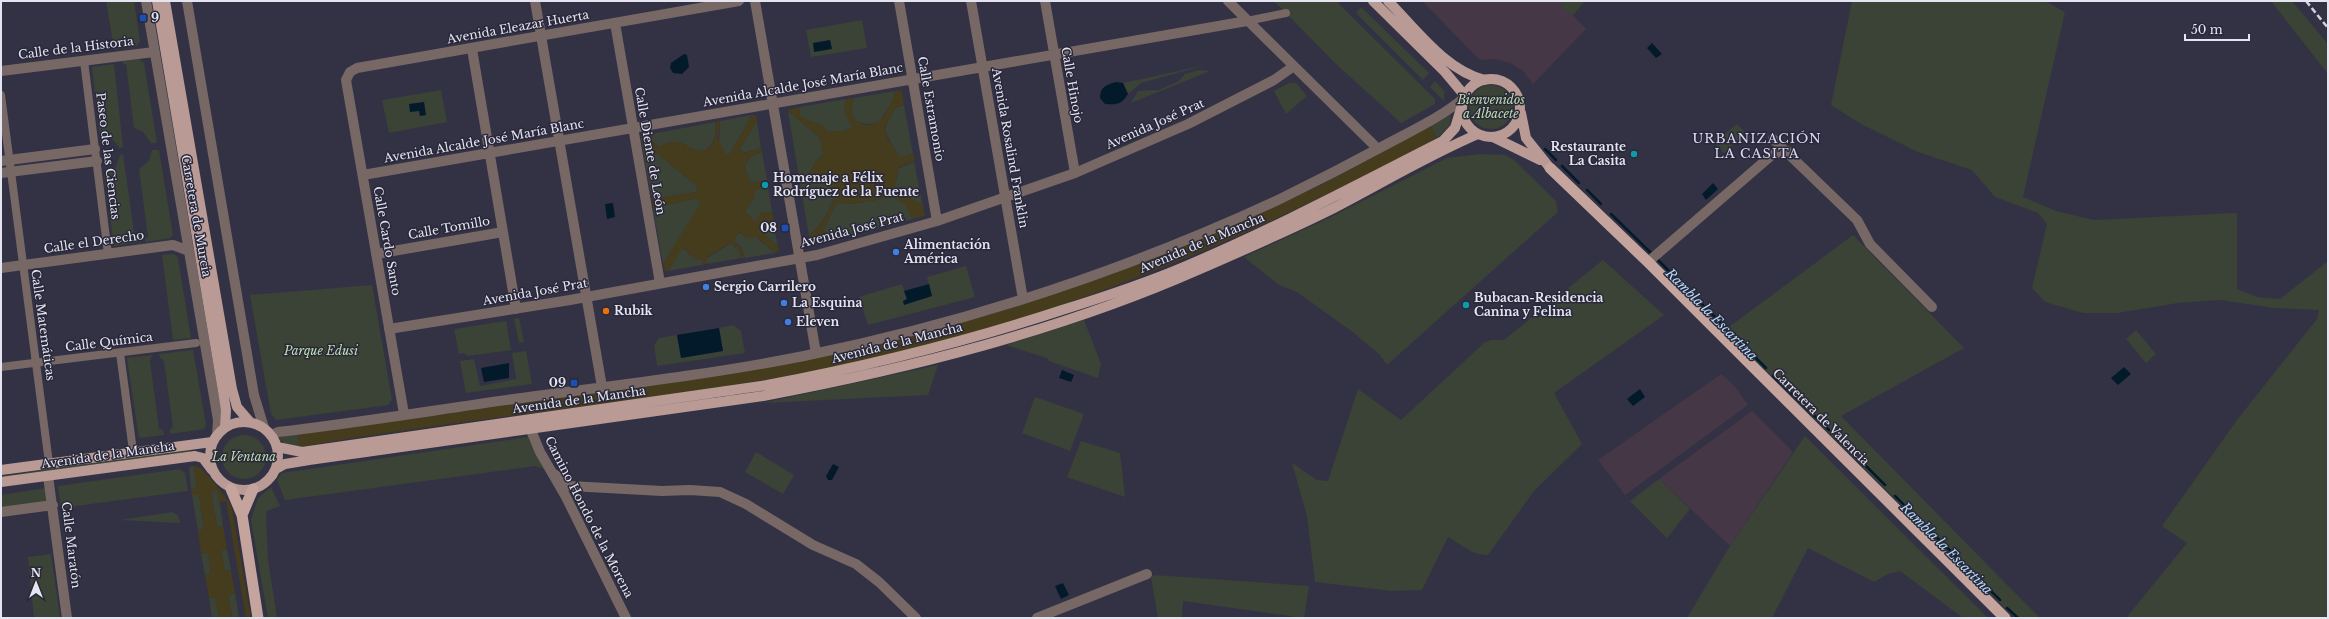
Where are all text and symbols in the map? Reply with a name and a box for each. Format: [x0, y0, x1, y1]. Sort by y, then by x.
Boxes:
street label: Avenida Eleazar Huerta [445, 7, 590, 47]
place label: 9 [151, 10, 159, 25]
marker: 9 [138, 13, 148, 23]
scale bar [2185, 16, 2249, 42]
text: 50 m [2191, 22, 2223, 37]
street label: Calle de la Historia [17, 33, 135, 62]
street label: Calle Hinojo [1058, 46, 1087, 124]
street label: Calle Estramonio [915, 55, 948, 163]
street label: Avenida Alcalde José María Blanc [701, 59, 905, 110]
street label: Avenida Rosalind Franklin [989, 66, 1032, 229]
street label: Calle Diente de León [632, 86, 669, 216]
street label: Paseo de las Ciencias [93, 92, 124, 220]
park label: Bienvenidos a Albacete [1456, 92, 1525, 121]
street label: Avenida José Prat [1102, 95, 1207, 152]
street label: Avenida Alcalde José María Blanc [382, 115, 586, 166]
district label: URBANIZACIÓN LA CASITA [1692, 130, 1822, 162]
place label: Restaurante La Casita [1551, 139, 1626, 168]
marker: Restaurante La Casita [1629, 149, 1639, 159]
street label: Carretera de Murcia [178, 154, 215, 278]
place label: Homenaje a Félix Rodríguez de la Fuente [773, 170, 919, 199]
marker: Homenaje a Félix Rodríguez de la Fuente [760, 180, 770, 190]
street label: Calle Cardo Santo [370, 185, 405, 297]
street label: Avenida José Prat [798, 208, 906, 251]
street label: Avenida de la Mancha [1136, 209, 1267, 276]
street label: Calle Tomillo [407, 213, 491, 242]
place label: 08 [760, 220, 777, 235]
marker: 08 [780, 223, 790, 233]
street label: Calle el Derecho [43, 227, 145, 256]
place label: Alimentación América [903, 237, 991, 266]
marker: Alimentación América [891, 247, 901, 257]
water label: Rambla la Escartina [1661, 264, 1761, 364]
street label: Calle Matemáticas [28, 268, 59, 382]
street label: Avenida José Prat [480, 275, 589, 308]
place label: Sergio Carrilero [714, 279, 816, 294]
marker: Sergio Carrilero [701, 282, 711, 292]
place label: Bubacan-Residencia Canina y Felina [1474, 290, 1604, 319]
place label: La Esquina [792, 295, 863, 310]
marker: La Esquina [779, 298, 789, 308]
marker: Bubacan-Residencia Canina y Felina [1461, 300, 1471, 310]
place label: Rubik [614, 303, 654, 318]
marker: Rubik [601, 306, 611, 316]
place label: Eleven [796, 314, 840, 329]
marker: Eleven [783, 317, 793, 327]
street label: Avenida de la Mancha [829, 319, 964, 366]
street label: Calle Química [64, 329, 154, 354]
park label: Parque Edusi [283, 343, 359, 358]
street label: Carretera de Valencia [1770, 365, 1873, 468]
place label: 09 [549, 375, 566, 390]
marker: 09 [569, 378, 579, 388]
street label: Avenida de la Mancha [510, 383, 647, 416]
street label: Camino Hondo de la Morena [542, 433, 637, 600]
street label: Avenida de la Mancha [39, 438, 176, 471]
park label: La Ventana [211, 449, 276, 464]
water label: Rambla la Escartina [1896, 498, 1996, 598]
street label: Calle Maratón [59, 501, 84, 589]
north arrow [16, 563, 56, 603]
text: N [31, 566, 42, 580]

